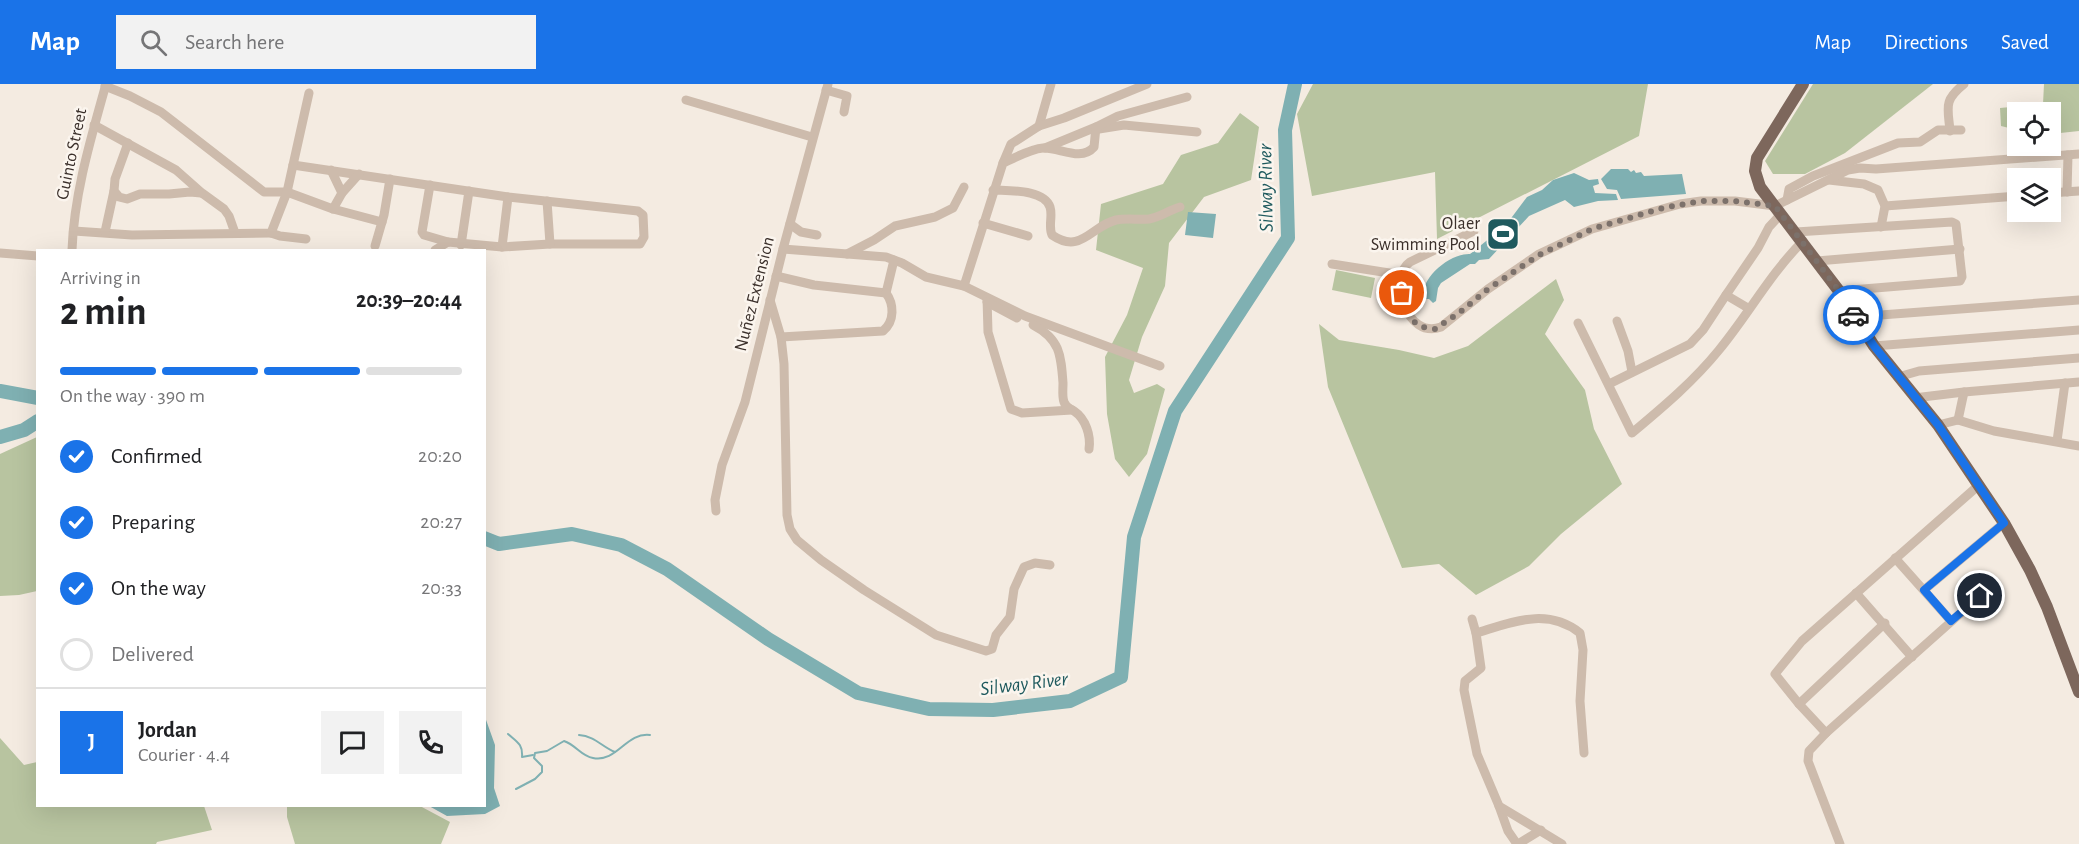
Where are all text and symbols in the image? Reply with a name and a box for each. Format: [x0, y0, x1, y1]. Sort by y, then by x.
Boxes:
search box [116, 15, 536, 69]
icon: search [137, 26, 170, 59]
text: Map [30, 28, 80, 56]
text: Search here [185, 31, 284, 53]
text: Map [1815, 32, 1851, 53]
text: Directions [1884, 32, 1968, 53]
text: Saved [2001, 32, 2049, 53]
map controls [2007, 102, 2061, 222]
button: locate [2007, 102, 2061, 156]
street label: Guinto Street [54, 106, 91, 201]
water label: Silway River [1255, 143, 1277, 232]
button: layers [2007, 168, 2061, 222]
place label: Olaer Swimming Pool [1371, 215, 1480, 254]
sports icon: Olaer Swimming Pool [1485, 216, 1521, 252]
street label: Nuñez Extension [732, 235, 778, 353]
pin [1376, 267, 1427, 318]
text: Arriving in [60, 268, 141, 288]
icon: bag [1385, 276, 1418, 309]
courier [1823, 285, 1883, 345]
text: 20:39–20:44 [356, 289, 462, 311]
text: 2 min [60, 293, 147, 332]
icon: car [1837, 299, 1870, 332]
text: On the way · 390 m [60, 386, 205, 406]
icon: check [60, 440, 93, 473]
text: Confirmed [111, 445, 202, 467]
text: 20:20 [418, 446, 462, 466]
icon: check [60, 506, 93, 539]
text: Preparing [111, 511, 195, 533]
text: 20:27 [420, 512, 462, 532]
pin [1954, 570, 2005, 621]
icon: check [60, 572, 93, 605]
text: On the way [111, 577, 206, 599]
text: 20:33 [421, 578, 462, 598]
icon: home [1963, 579, 1996, 612]
text: Delivered [111, 643, 194, 665]
water label: Silway River [979, 669, 1069, 699]
button: chat [321, 711, 384, 774]
button: phone [399, 711, 462, 774]
text: Jordan [138, 719, 197, 741]
text: J [88, 731, 95, 753]
text: Courier · 4.4 [138, 745, 230, 765]

